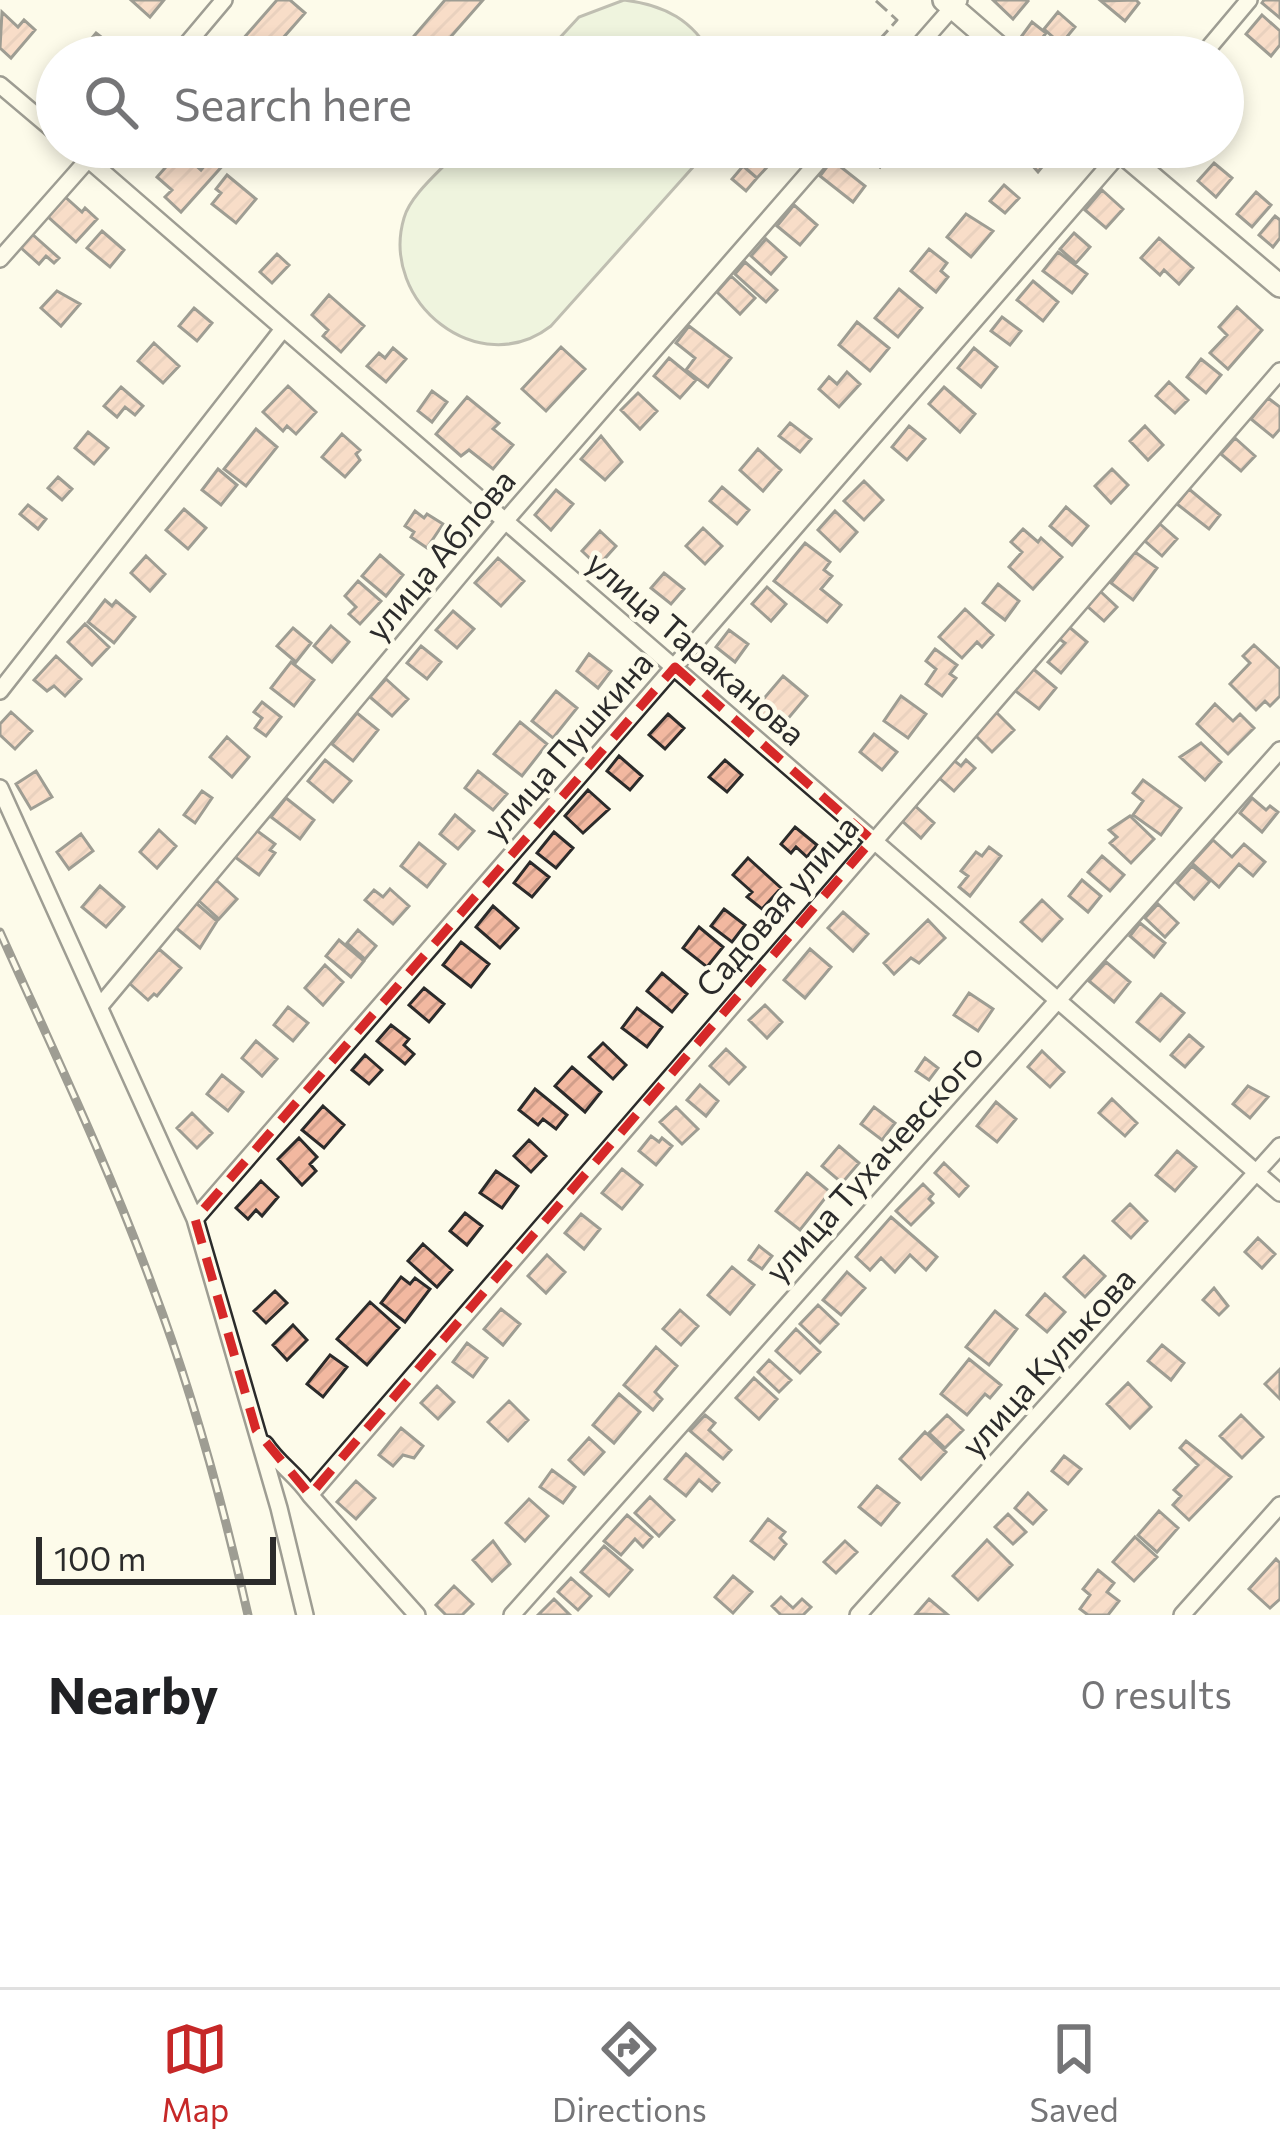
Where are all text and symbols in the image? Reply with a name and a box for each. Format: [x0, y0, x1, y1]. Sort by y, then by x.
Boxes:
search box [36, 36, 1244, 168]
icon: search [78, 69, 144, 135]
text: Search here [174, 75, 412, 130]
street label: улица Аблова [355, 460, 523, 648]
street label: улица Тараканова [579, 541, 815, 753]
street label: улица Пушкина [473, 642, 661, 848]
street label: Садовая улица [686, 806, 866, 1004]
street label: улица Тухачевского [755, 1034, 991, 1290]
street label: улица Кулькова [951, 1258, 1143, 1464]
scale bar [36, 1531, 276, 1584]
text: 100 m [54, 1537, 146, 1578]
text: Nearby [48, 1662, 218, 1725]
text: 0 results [1080, 1669, 1232, 1717]
tab: Map [161, 2016, 229, 2129]
tab: Directions [552, 2016, 707, 2129]
tab: Saved [1030, 2016, 1119, 2129]

